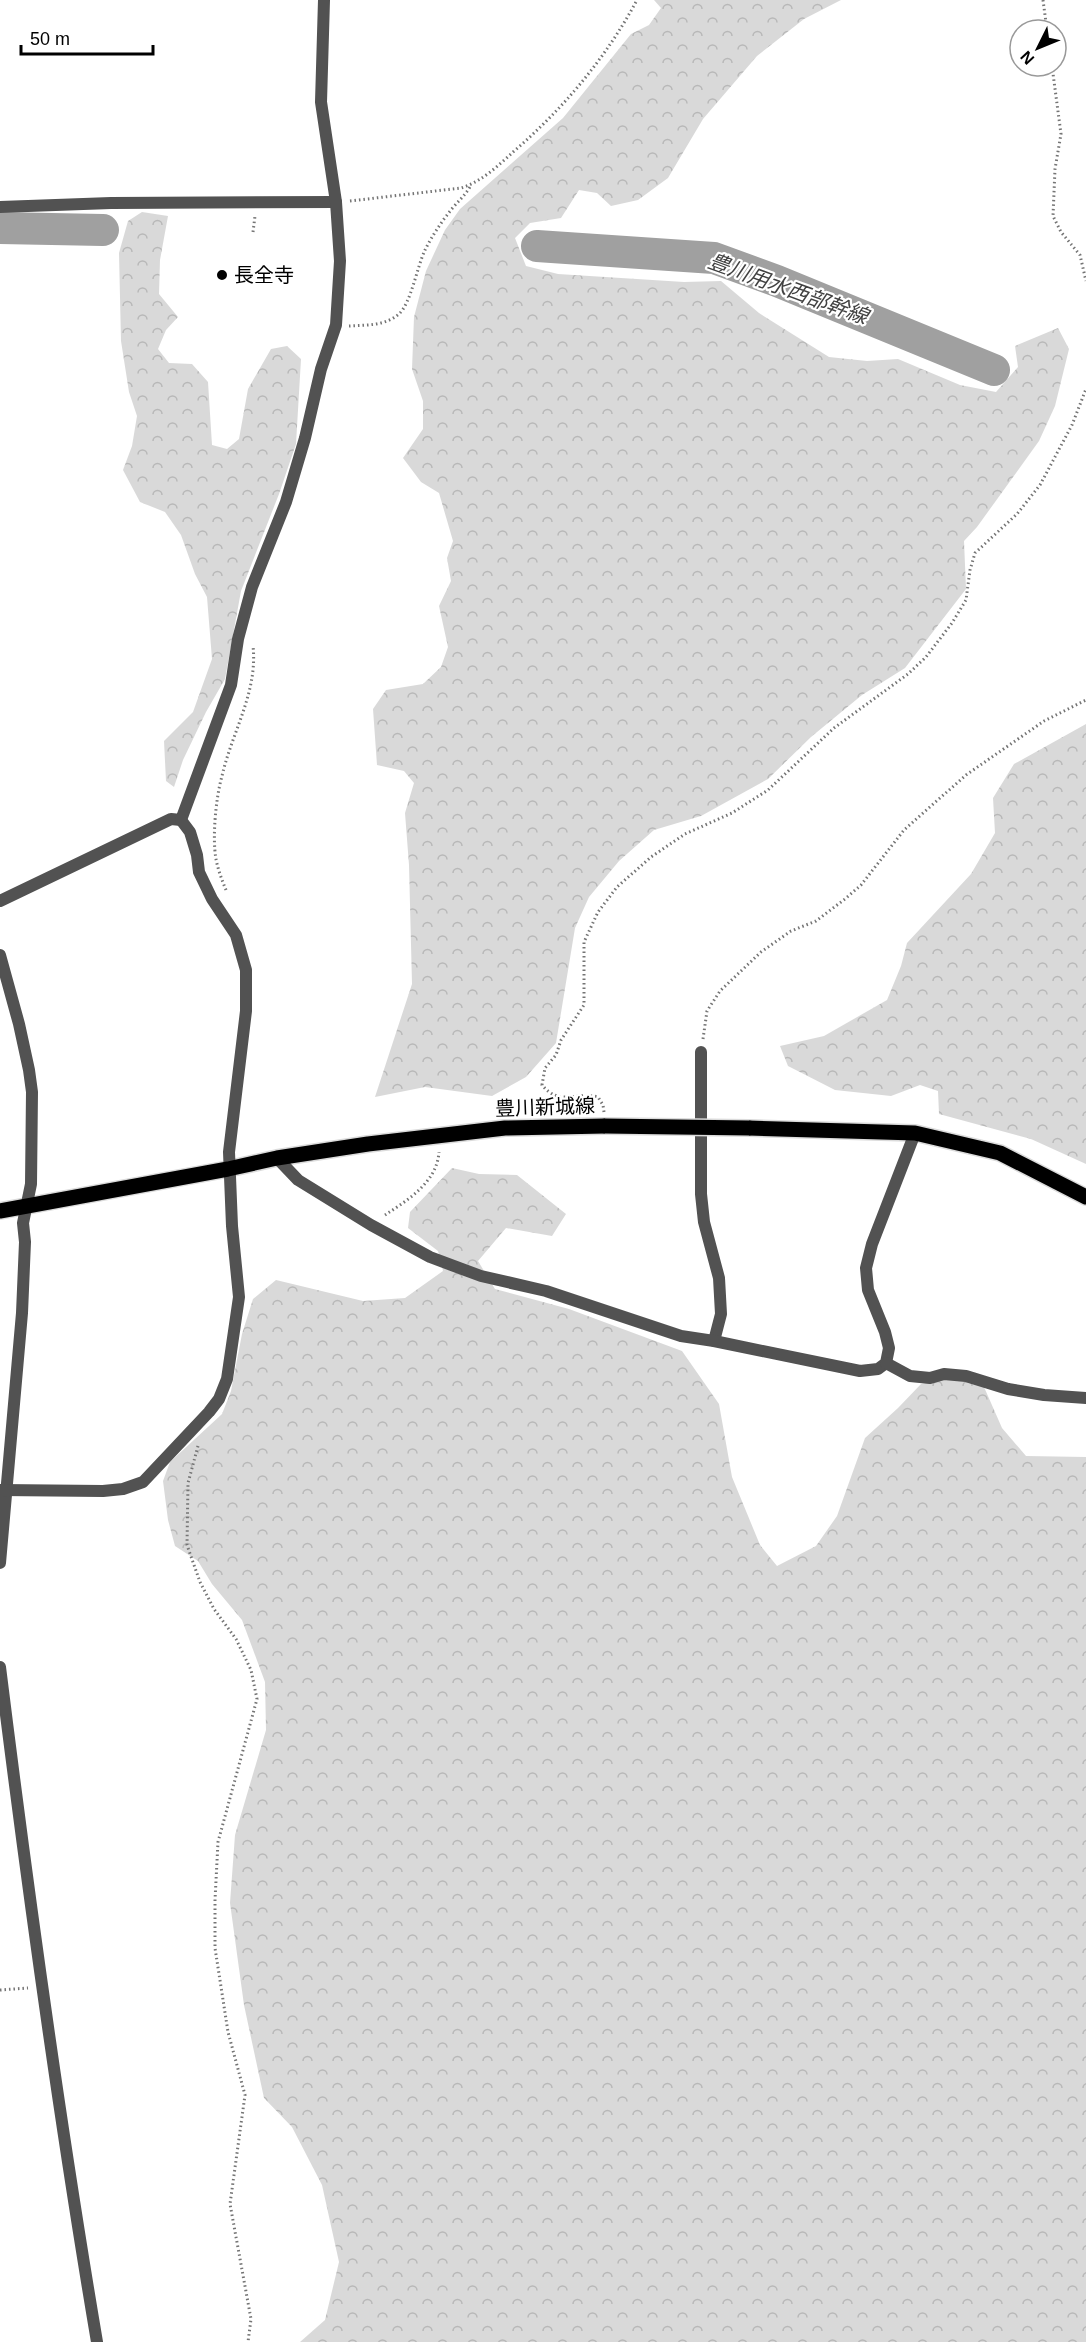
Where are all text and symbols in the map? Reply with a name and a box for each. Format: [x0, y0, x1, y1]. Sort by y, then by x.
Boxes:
scale bar [21, 18, 153, 56]
north arrow [1008, 18, 1068, 78]
text: 50 m [30, 29, 70, 49]
text: N [1017, 48, 1038, 68]
water label: 豊川用水西部幹線 [705, 249, 874, 329]
place label: 長全寺 [234, 264, 294, 286]
marker: 長全寺 [215, 268, 229, 282]
street label: 豊川新城線 [495, 1094, 595, 1120]

